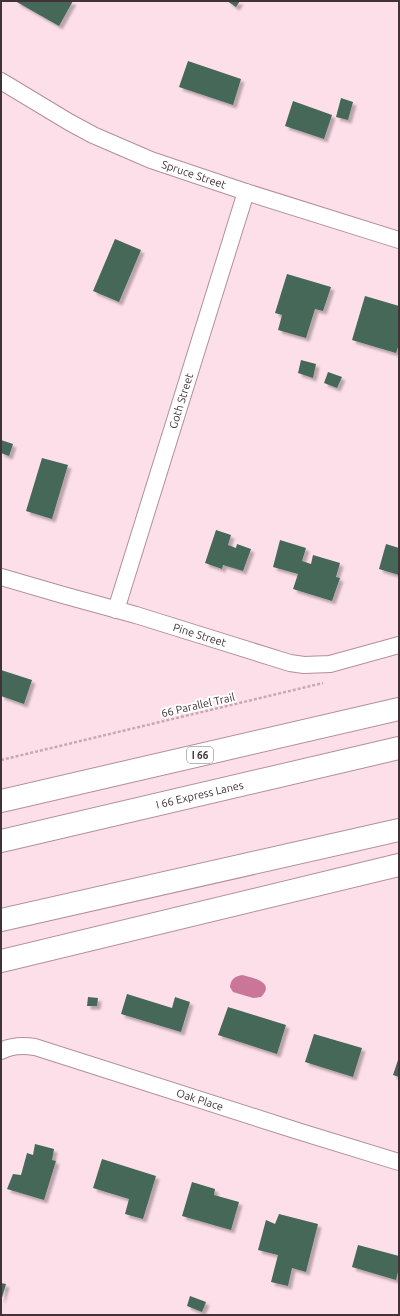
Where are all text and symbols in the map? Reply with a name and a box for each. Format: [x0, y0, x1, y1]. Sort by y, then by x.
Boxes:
street label: Spruce Street [160, 158, 228, 191]
street label: Goth Street [167, 371, 196, 430]
street label: Pine Street [172, 621, 228, 649]
street label: 66 Parallel Trail [160, 691, 236, 719]
road number: I 66 [187, 747, 213, 763]
street label: I 66 Express Lanes [155, 779, 245, 811]
street label: Oak Place [175, 1087, 225, 1113]

